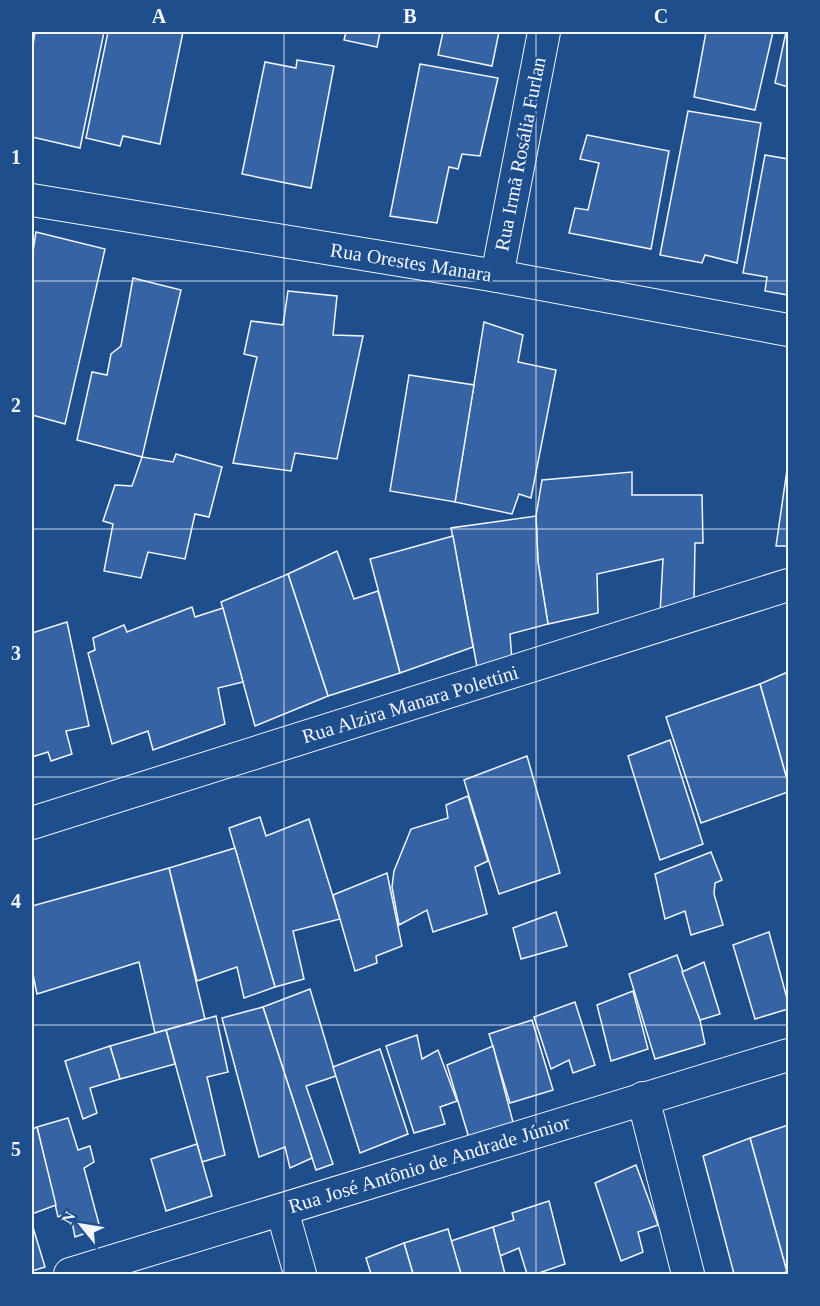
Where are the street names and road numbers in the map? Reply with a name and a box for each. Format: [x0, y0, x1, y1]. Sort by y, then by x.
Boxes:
street label: Rua Irmã Rosália Furlan [490, 55, 550, 253]
street label: Rua Orestes Manara [329, 238, 493, 286]
street label: Rua Alzira Manara Polettini [299, 660, 521, 747]
street label: Rua José Antônio de Andrade Júnior [286, 1111, 573, 1217]

